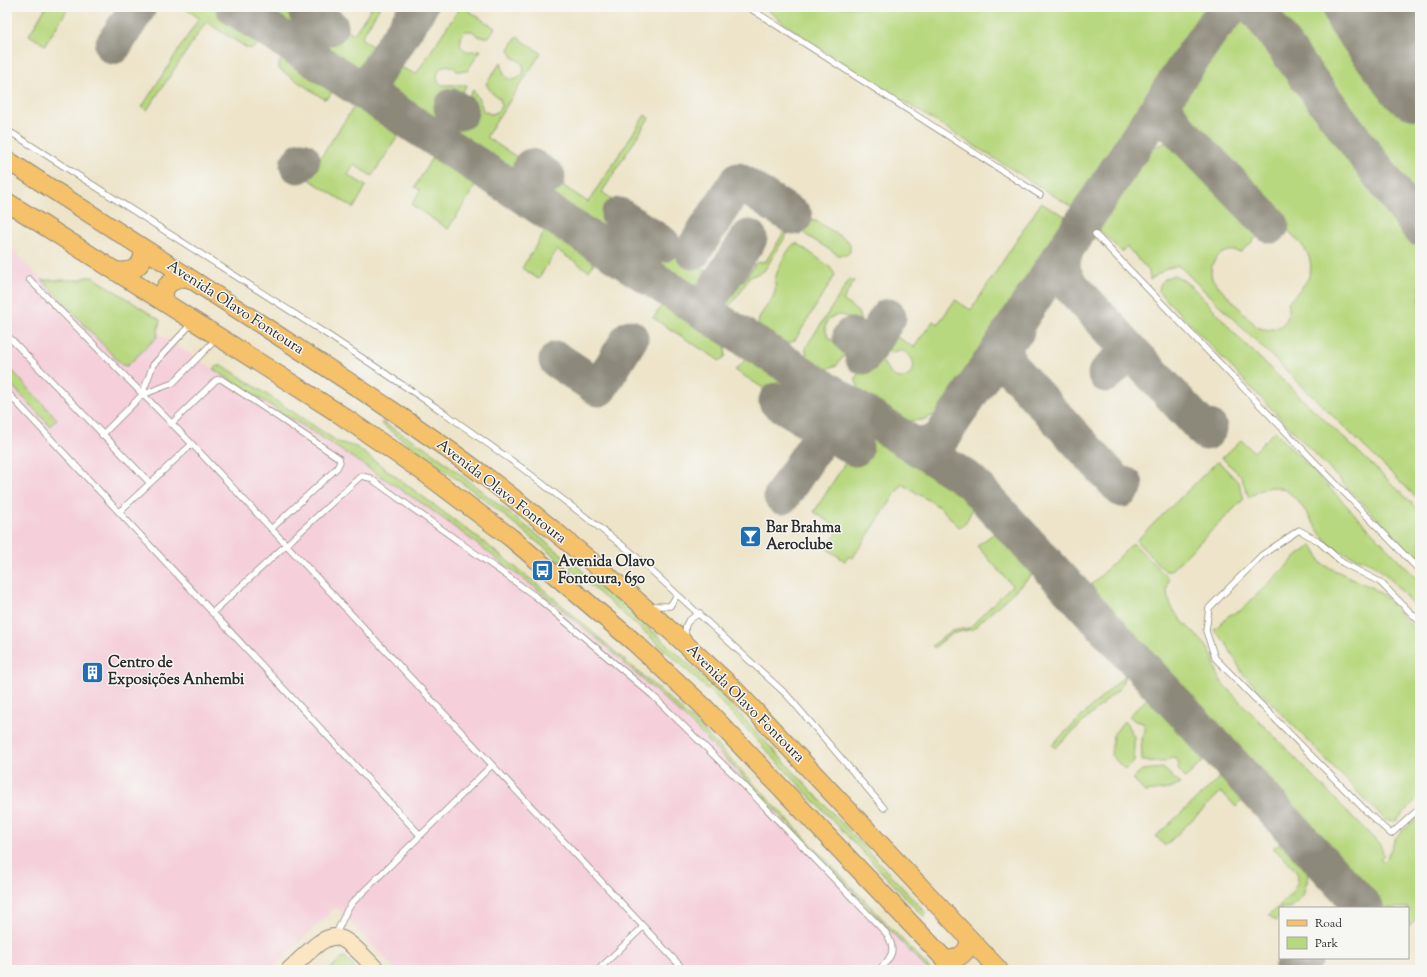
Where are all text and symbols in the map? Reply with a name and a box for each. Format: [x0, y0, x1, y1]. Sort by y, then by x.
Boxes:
street label: Avenida Olavo Fontoura [162, 256, 308, 360]
street label: Avenida Olavo Fontoura [432, 435, 570, 549]
place label: Bar Brahma Aeroclube [766, 518, 841, 556]
bar icon: Bar Brahma Aeroclube [738, 524, 764, 550]
place label: Avenida Olavo Fontoura, 650 [558, 552, 655, 590]
bus stop icon: Avenida Olavo Fontoura, 650 [530, 558, 556, 584]
street label: Avenida Olavo Fontoura [681, 640, 809, 768]
place label: Centro de Exposições Anhembi [108, 653, 245, 691]
building icon: Centro de Exposições Anhembi [80, 659, 106, 685]
legend [1279, 907, 1409, 959]
text: Road [1315, 915, 1342, 933]
text: Park [1315, 935, 1338, 953]

